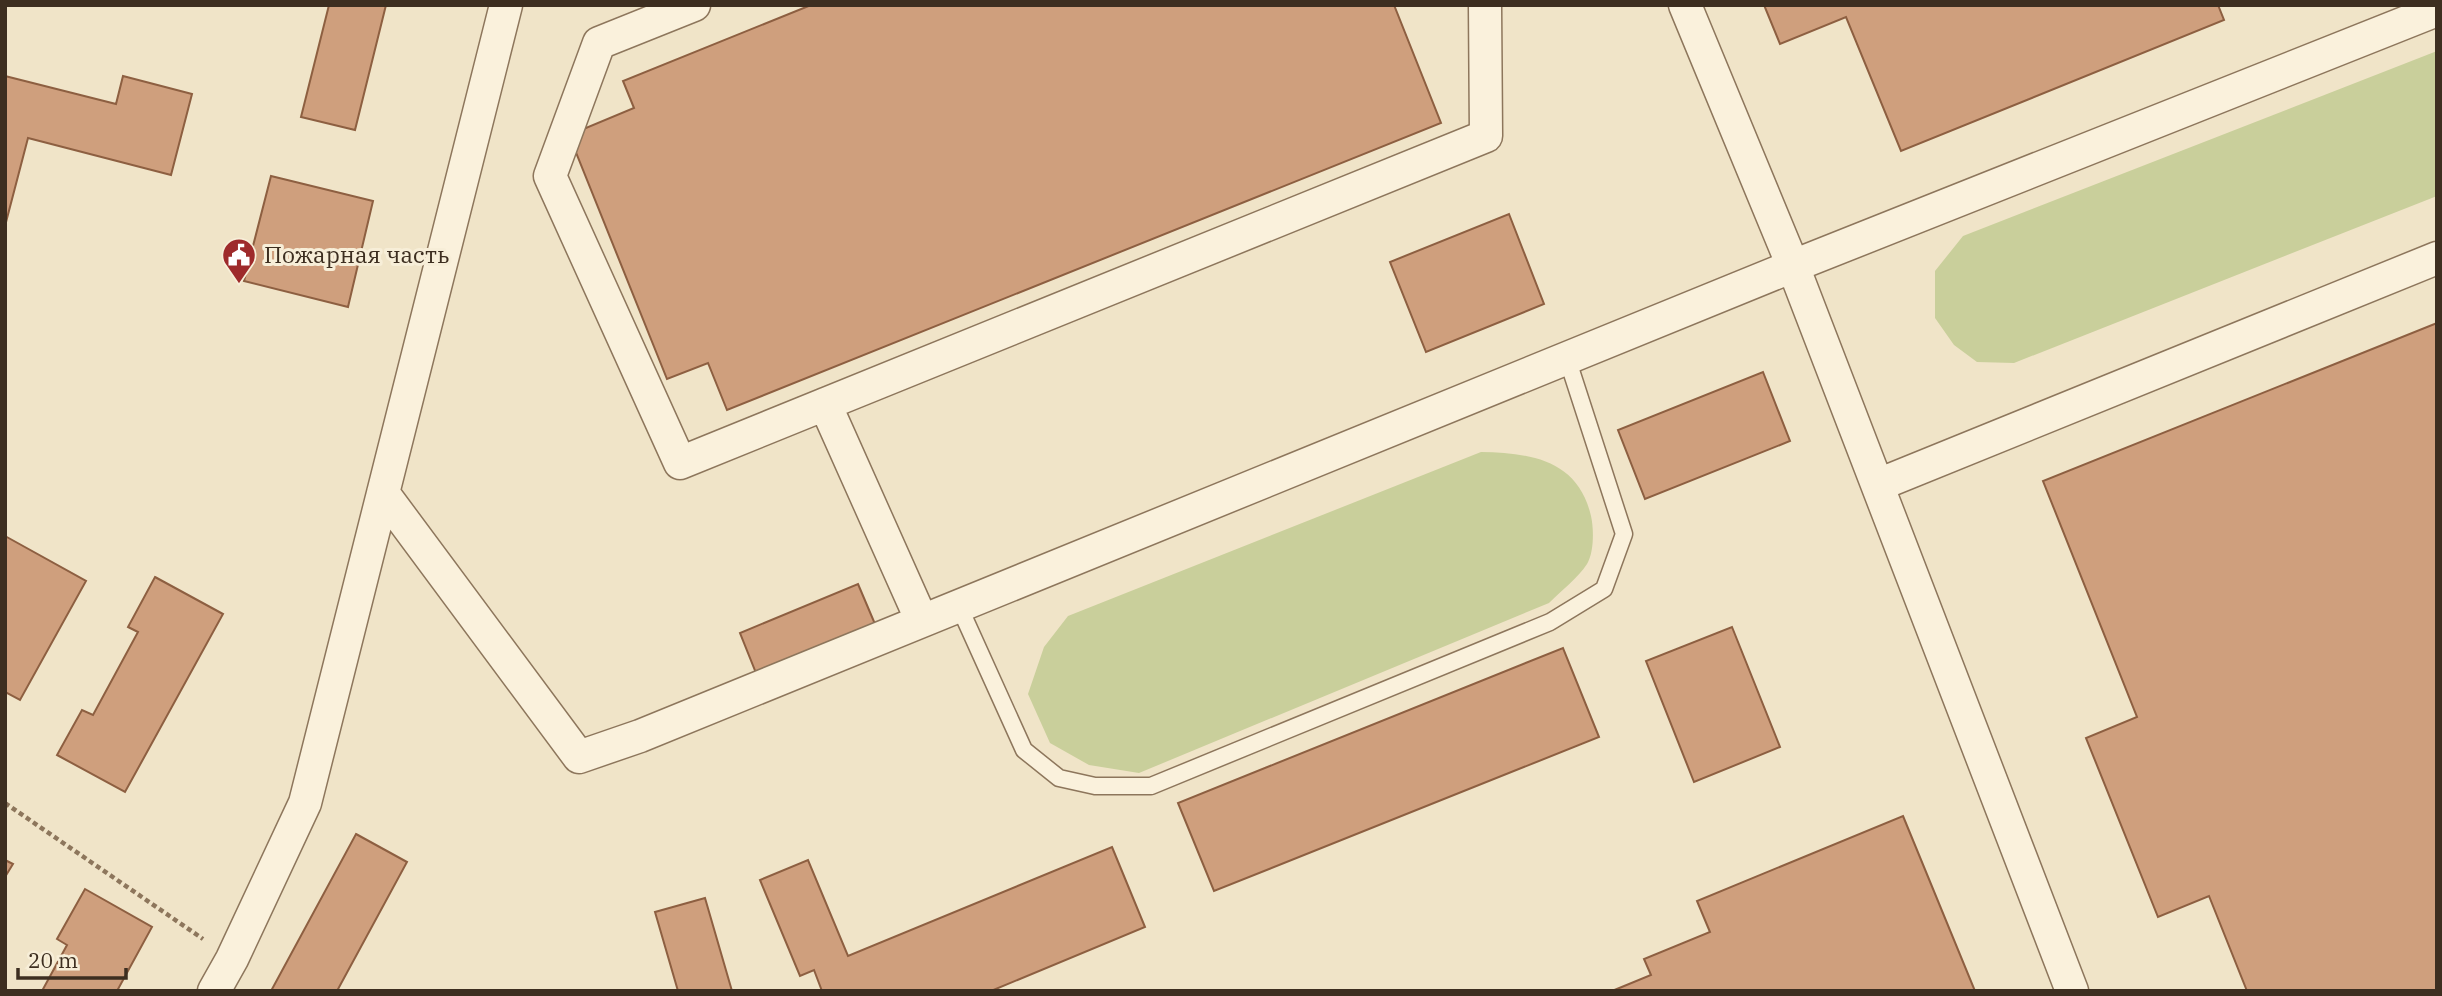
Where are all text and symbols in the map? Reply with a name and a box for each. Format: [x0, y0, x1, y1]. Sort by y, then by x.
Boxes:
public building icon: Пожарная часть [220, 236, 258, 285]
place label: Пожарная часть [264, 239, 449, 269]
scale bar [18, 936, 126, 980]
text: 20 m [28, 946, 78, 974]

